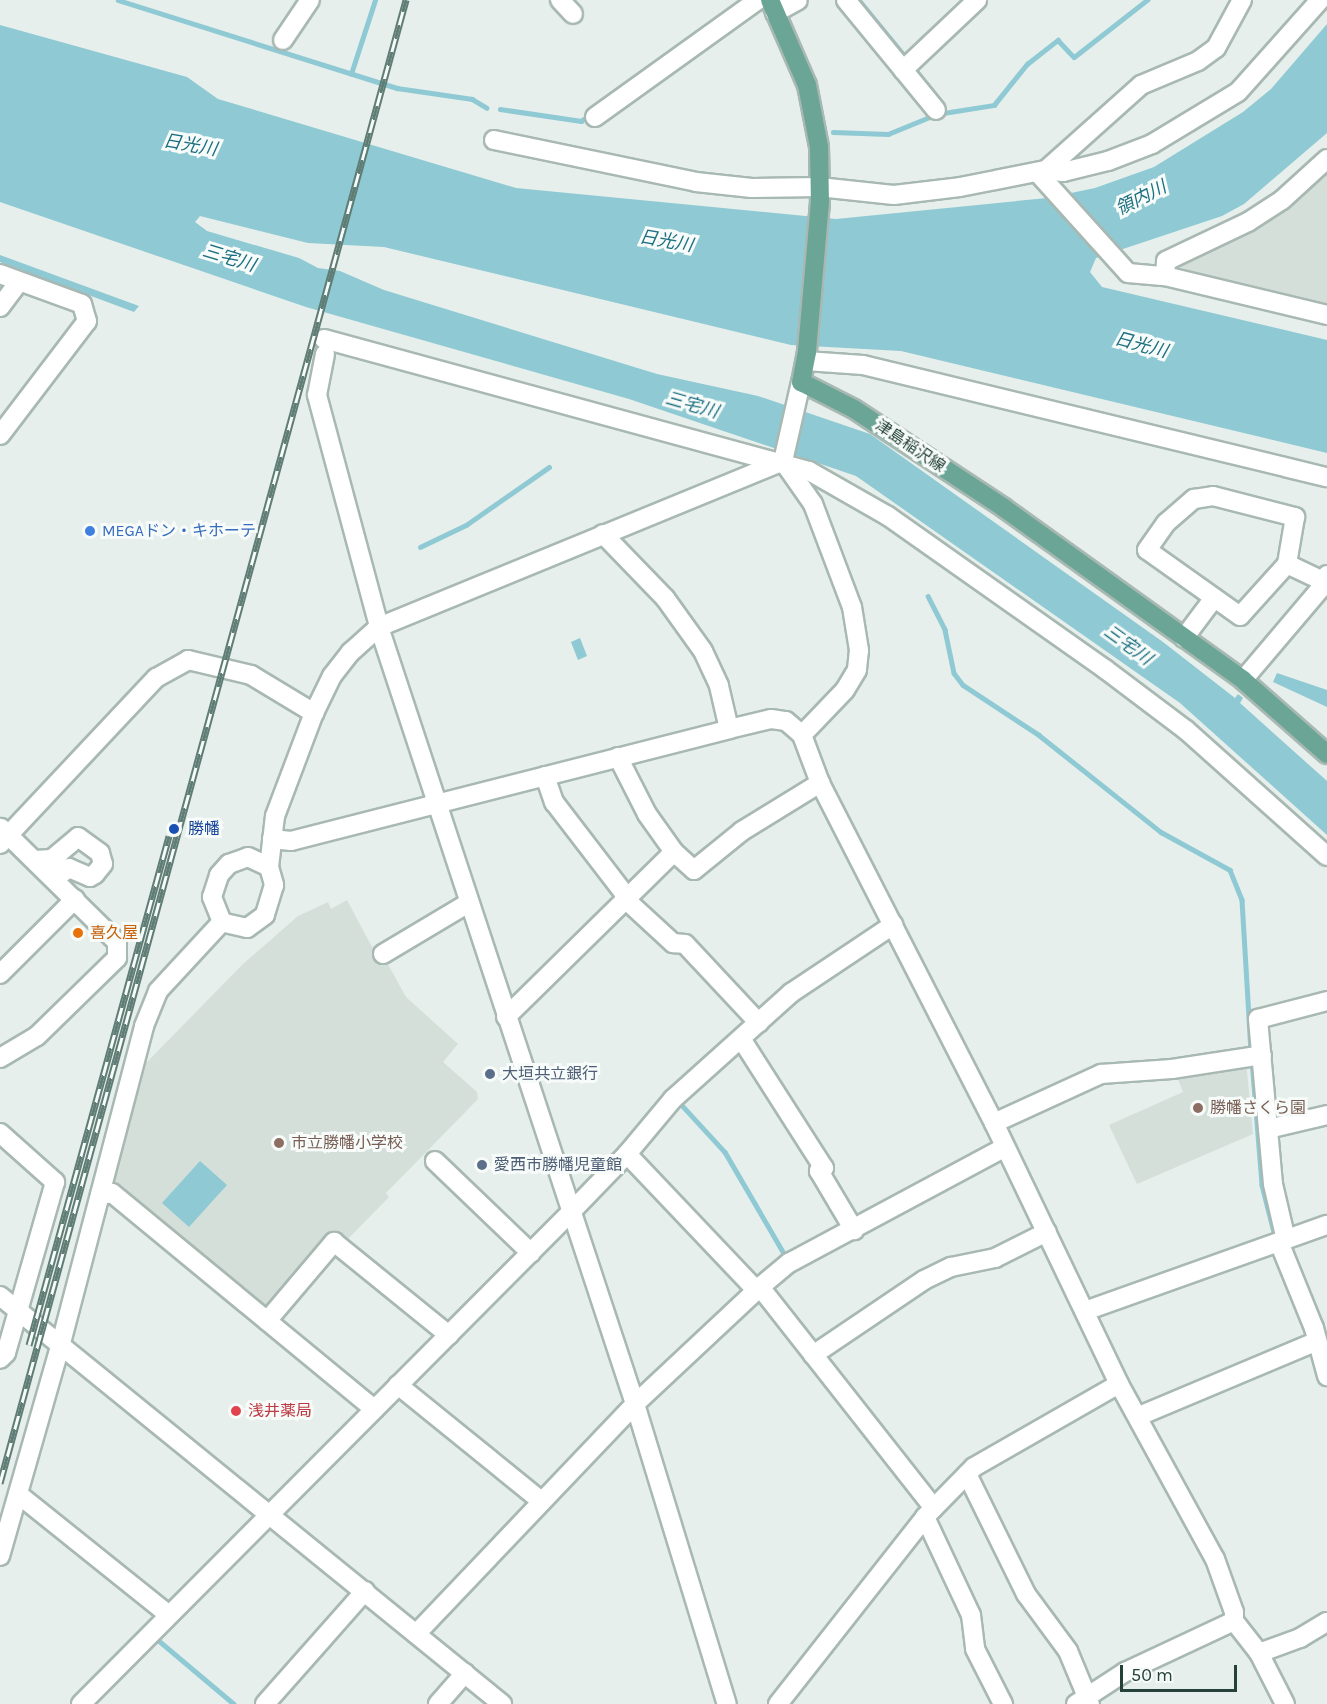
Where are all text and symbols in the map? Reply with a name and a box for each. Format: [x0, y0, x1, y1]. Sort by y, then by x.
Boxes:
water label: 日光川 [162, 130, 218, 160]
water label: 領内川 [1112, 176, 1170, 220]
water label: 日光川 [638, 226, 694, 256]
water label: 三宅川 [200, 240, 258, 276]
water label: 日光川 [1112, 328, 1170, 362]
water label: 三宅川 [663, 387, 721, 423]
street label: 津島稲沢線 [871, 416, 949, 476]
place label: MEGAドン・キホーテ [102, 521, 256, 541]
marker: MEGAドン・キホーテ [83, 524, 97, 538]
water label: 三宅川 [1100, 620, 1156, 670]
place label: 勝幡 [188, 819, 220, 839]
marker: 勝幡 [165, 820, 183, 838]
place label: 喜久屋 [90, 923, 138, 943]
marker: 喜久屋 [71, 926, 85, 940]
place label: 大垣共立銀行 [502, 1064, 598, 1084]
marker: 大垣共立銀行 [483, 1067, 497, 1081]
place label: 勝幡さくら園 [1210, 1098, 1306, 1118]
marker: 勝幡さくら園 [1191, 1101, 1205, 1115]
place label: 市立勝幡小学校 [291, 1133, 403, 1153]
marker: 市立勝幡小学校 [272, 1136, 286, 1150]
place label: 愛西市勝幡児童館 [494, 1155, 622, 1175]
marker: 愛西市勝幡児童館 [475, 1158, 489, 1172]
place label: 浅井薬局 [248, 1401, 312, 1421]
marker: 浅井薬局 [229, 1404, 243, 1418]
scale bar [1123, 1653, 1240, 1691]
text: 50 m [1131, 1664, 1173, 1686]

